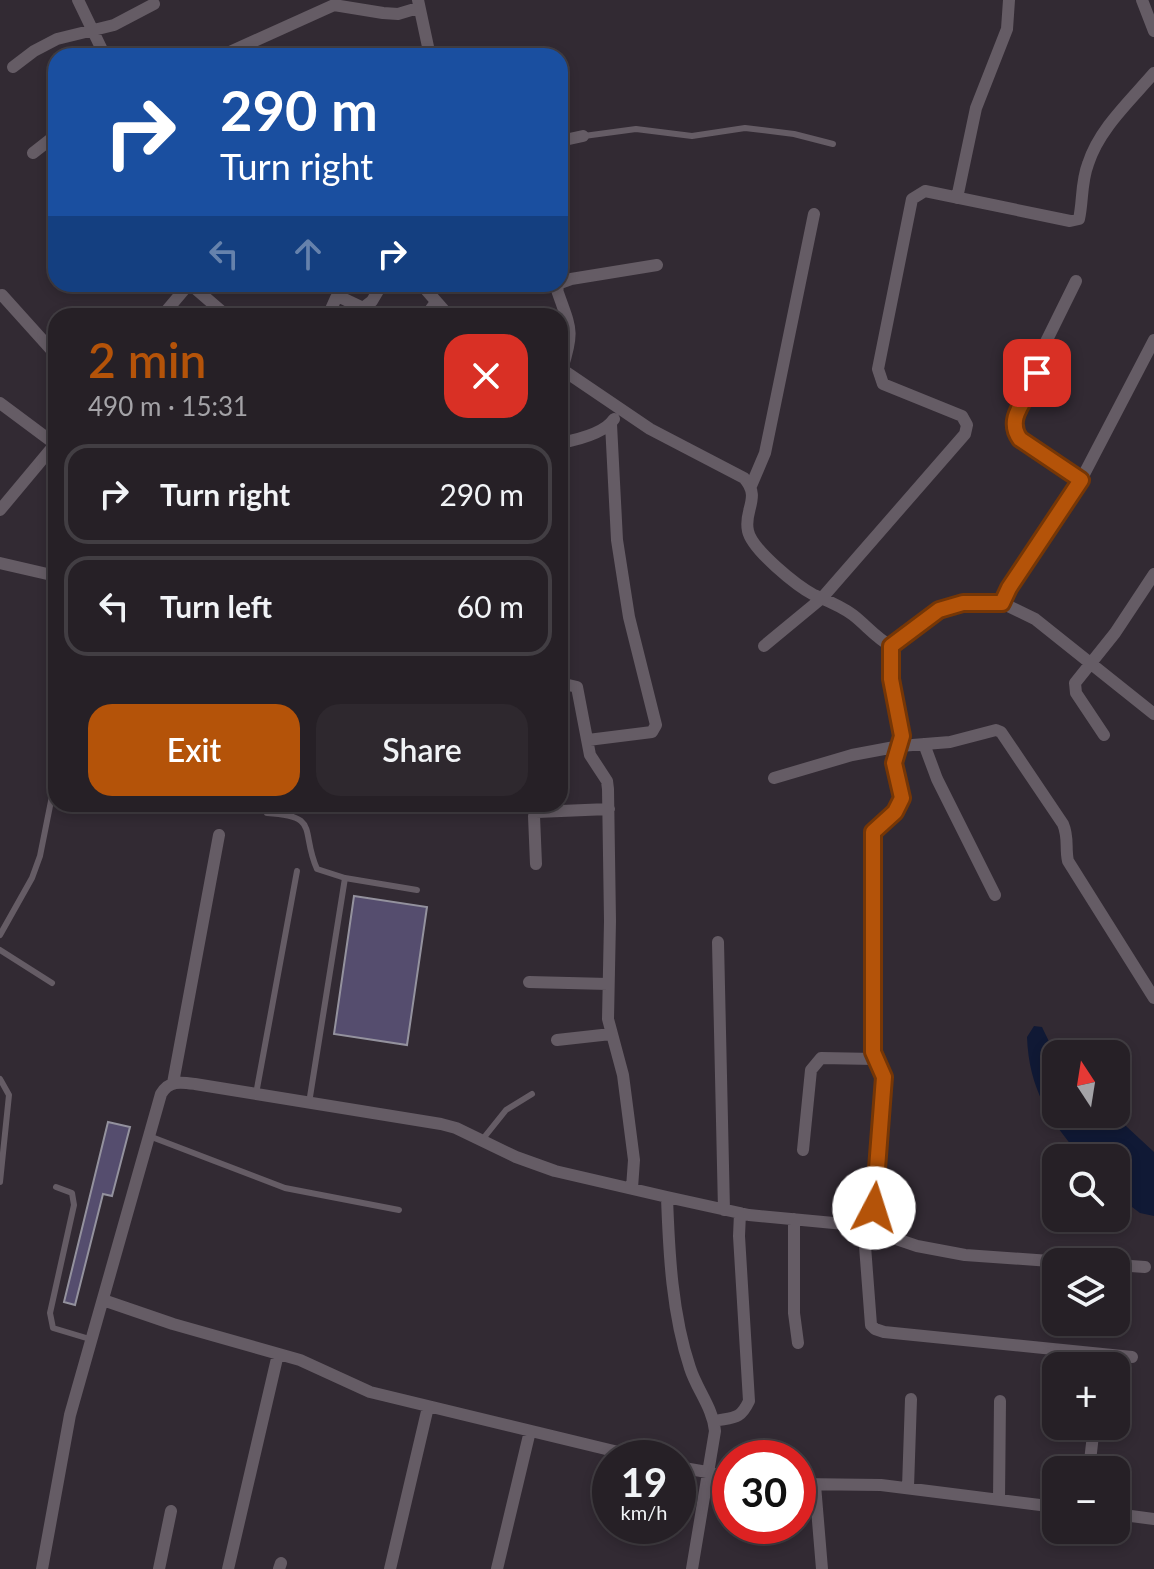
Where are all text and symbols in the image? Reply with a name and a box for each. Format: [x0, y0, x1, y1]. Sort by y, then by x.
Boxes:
text: 290 m [220, 76, 378, 143]
icon: right [88, 80, 192, 184]
text: Turn right [220, 144, 373, 188]
icon: left [202, 232, 246, 276]
icon: ahead [286, 232, 330, 276]
icon: right [370, 232, 414, 276]
text: 2 min [88, 331, 206, 388]
button: close [444, 334, 528, 418]
pin [1003, 339, 1071, 407]
icon: arrive [1015, 351, 1059, 395]
text: 490 m · 15:31 [88, 390, 248, 422]
icon: right [92, 472, 136, 516]
text: Turn right [160, 476, 290, 512]
text: 290 m [439, 476, 524, 512]
icon: left [92, 584, 136, 628]
text: Turn left [160, 588, 272, 624]
text: 60 m [457, 588, 524, 624]
button: Exit [88, 704, 300, 796]
button: Share [316, 704, 528, 796]
north arrow [1042, 1040, 1130, 1128]
map controls [1042, 1040, 1130, 1544]
button: search [1042, 1144, 1130, 1232]
position arrow [832, 1166, 916, 1250]
button: layers [1042, 1248, 1130, 1336]
button: + [1042, 1352, 1130, 1440]
speed limit sign: 30 [712, 1440, 816, 1544]
button: − [1042, 1456, 1130, 1544]
text: 19 [621, 1458, 667, 1506]
text: km/h [621, 1500, 667, 1524]

